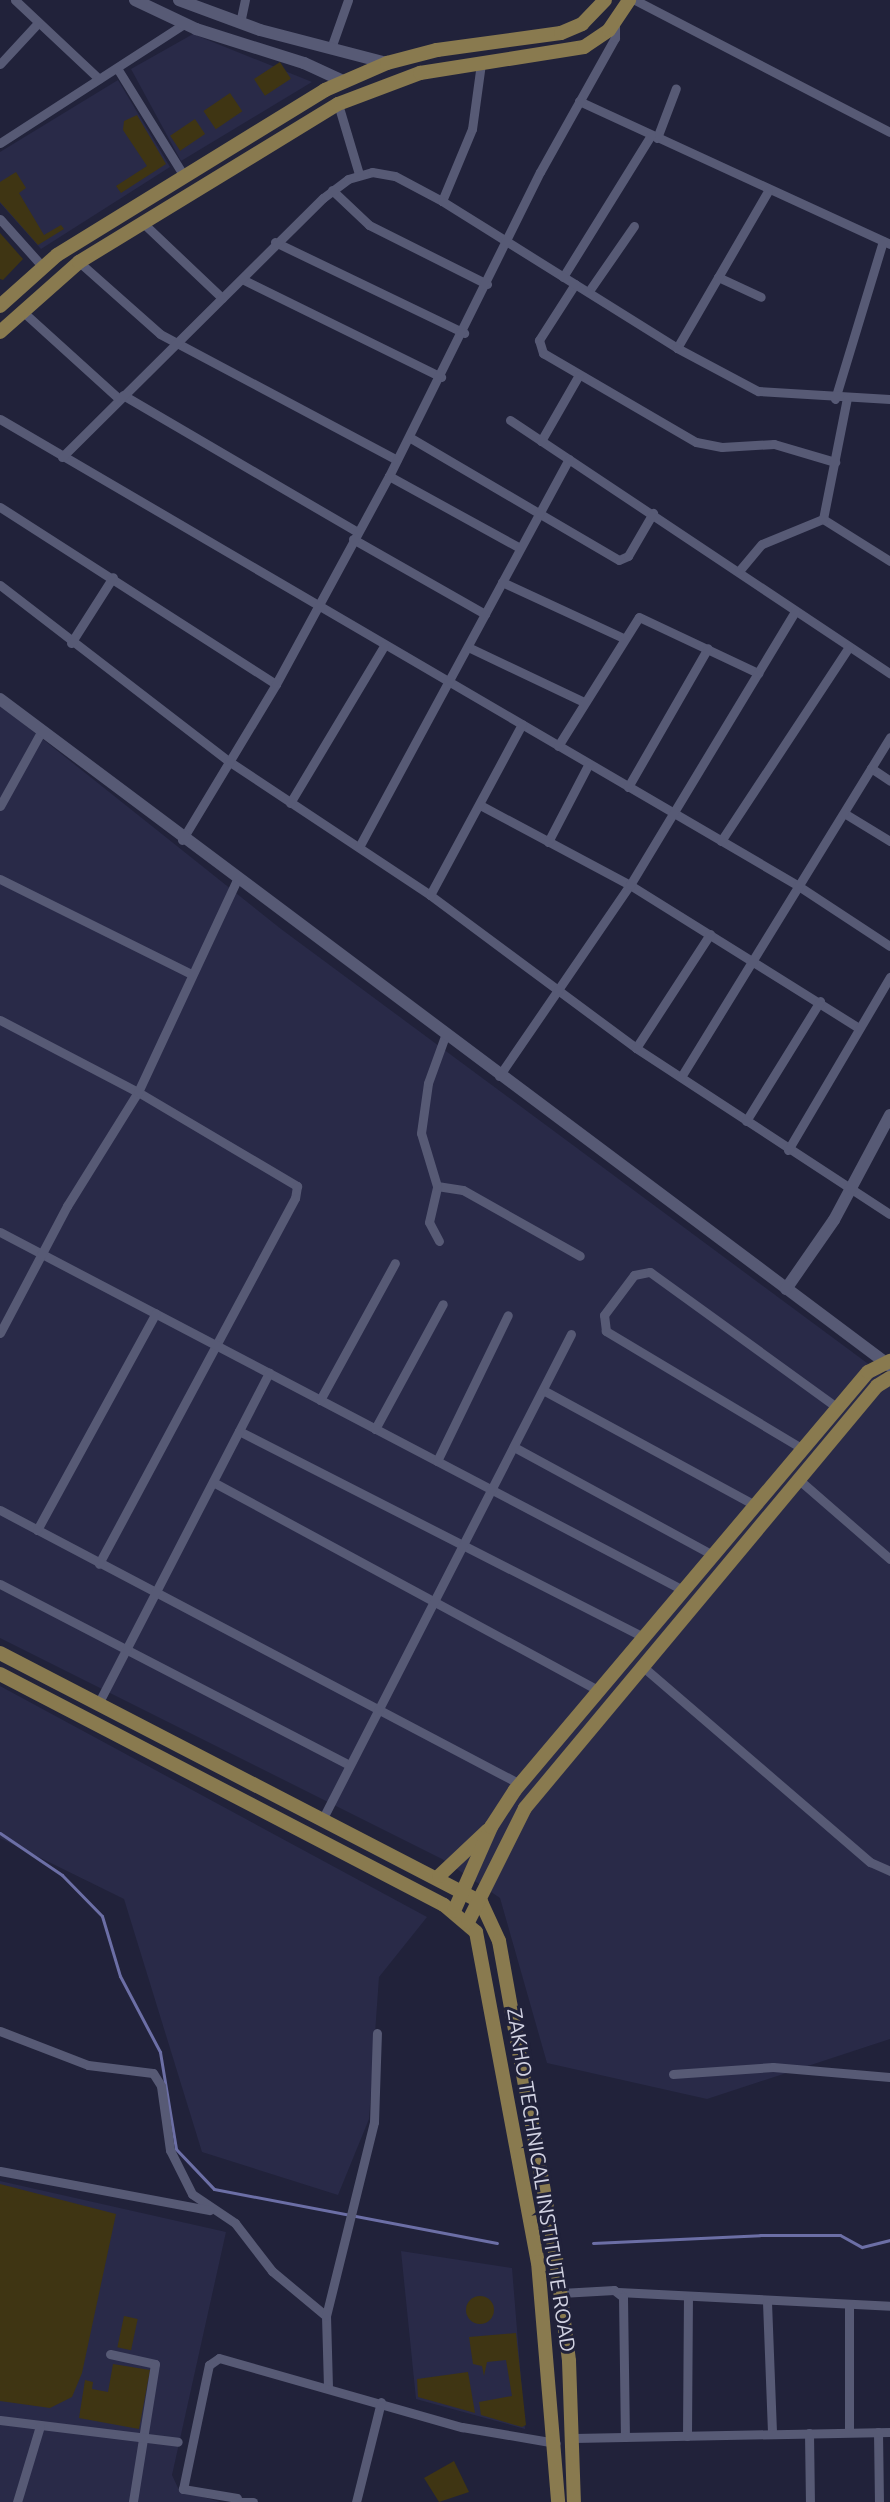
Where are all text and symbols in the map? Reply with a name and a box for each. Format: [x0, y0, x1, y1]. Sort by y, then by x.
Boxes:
street label: ZAKHO TECHNICAL INSTITUTE ROAD [502, 2006, 582, 2354]

